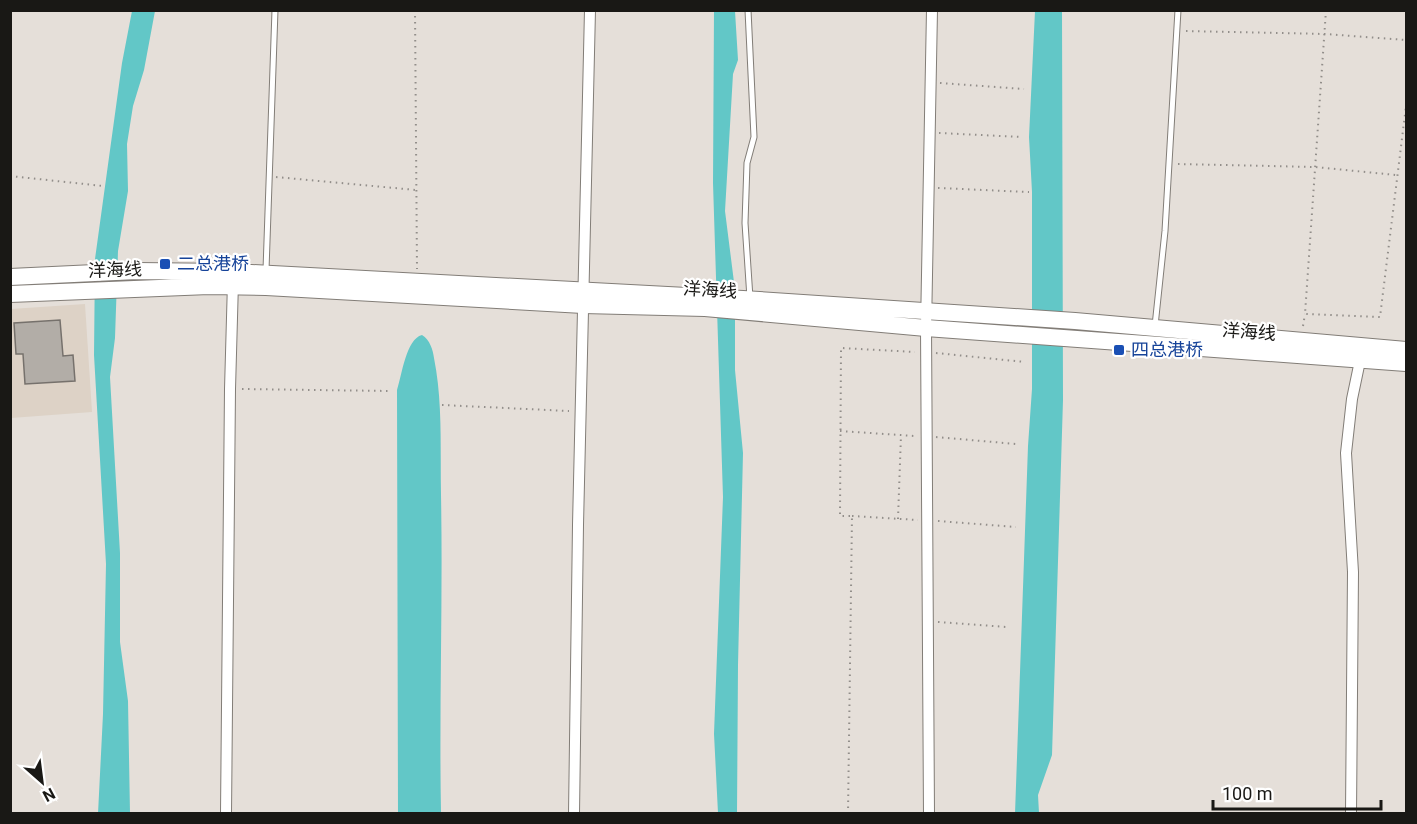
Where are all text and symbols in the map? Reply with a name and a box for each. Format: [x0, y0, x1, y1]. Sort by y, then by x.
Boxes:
place label: 二总港桥 [177, 253, 249, 274]
marker: 二总港桥 [158, 257, 172, 271]
street label: 洋海线 [88, 258, 142, 281]
street label: 洋海线 [683, 278, 738, 301]
street label: 洋海线 [1221, 319, 1277, 344]
place label: 四总港桥 [1131, 339, 1203, 360]
marker: 四总港桥 [1112, 343, 1126, 357]
north arrow [12, 752, 72, 812]
scale bar [1213, 773, 1381, 811]
text: 100 m [1222, 783, 1273, 804]
text: N [39, 784, 58, 806]

